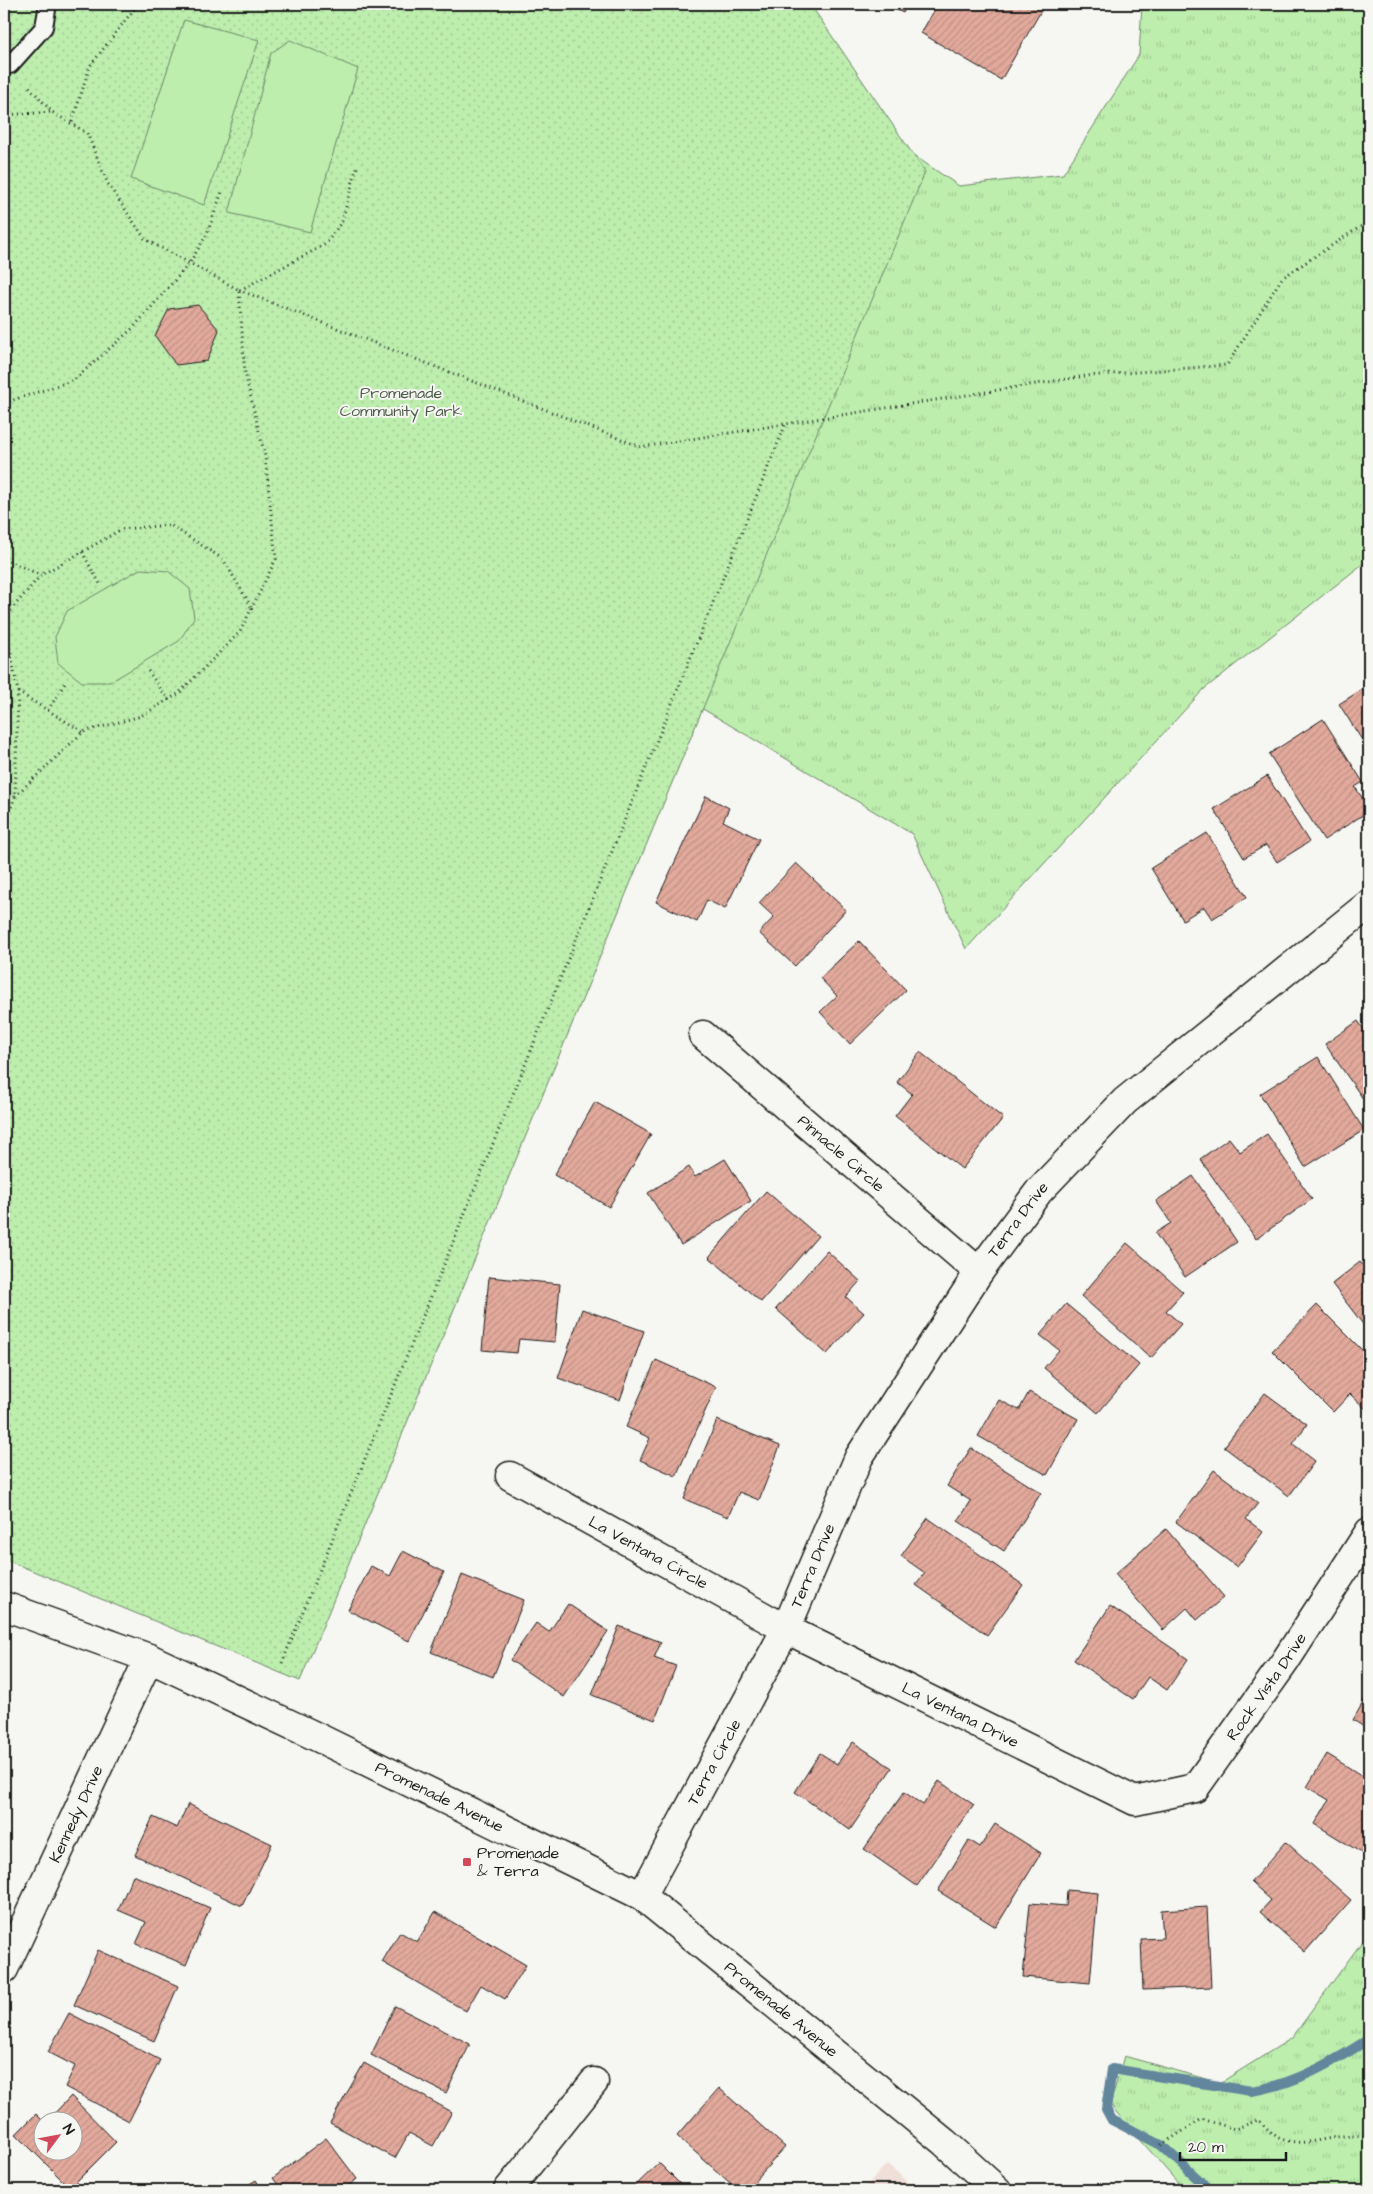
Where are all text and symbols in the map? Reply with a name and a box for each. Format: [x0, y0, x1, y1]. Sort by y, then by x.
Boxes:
park label: Promenade Community Park [340, 382, 462, 423]
street label: Pinnacle Circle [793, 1110, 890, 1197]
street label: Terra Drive [982, 1177, 1054, 1262]
street label: La Ventana Circle [585, 1511, 712, 1595]
street label: Terra Drive [785, 1520, 841, 1611]
street label: Rock Vista Drive [1221, 1628, 1312, 1745]
street label: La Ventana Drive [898, 1677, 1023, 1753]
street label: Terra Circle [682, 1715, 746, 1809]
street label: Promenade Avenue [371, 1756, 508, 1838]
street label: Kennedy Drive [44, 1761, 109, 1866]
place label: Promenade & Terra [477, 1842, 559, 1882]
marker: Promenade & Terra [461, 1856, 473, 1868]
street label: Promenade Avenue [720, 1956, 843, 2062]
north arrow [32, 2112, 82, 2162]
text: N [57, 2121, 79, 2139]
scale bar [1180, 2129, 1287, 2161]
text: 20 m [1188, 2137, 1224, 2158]

